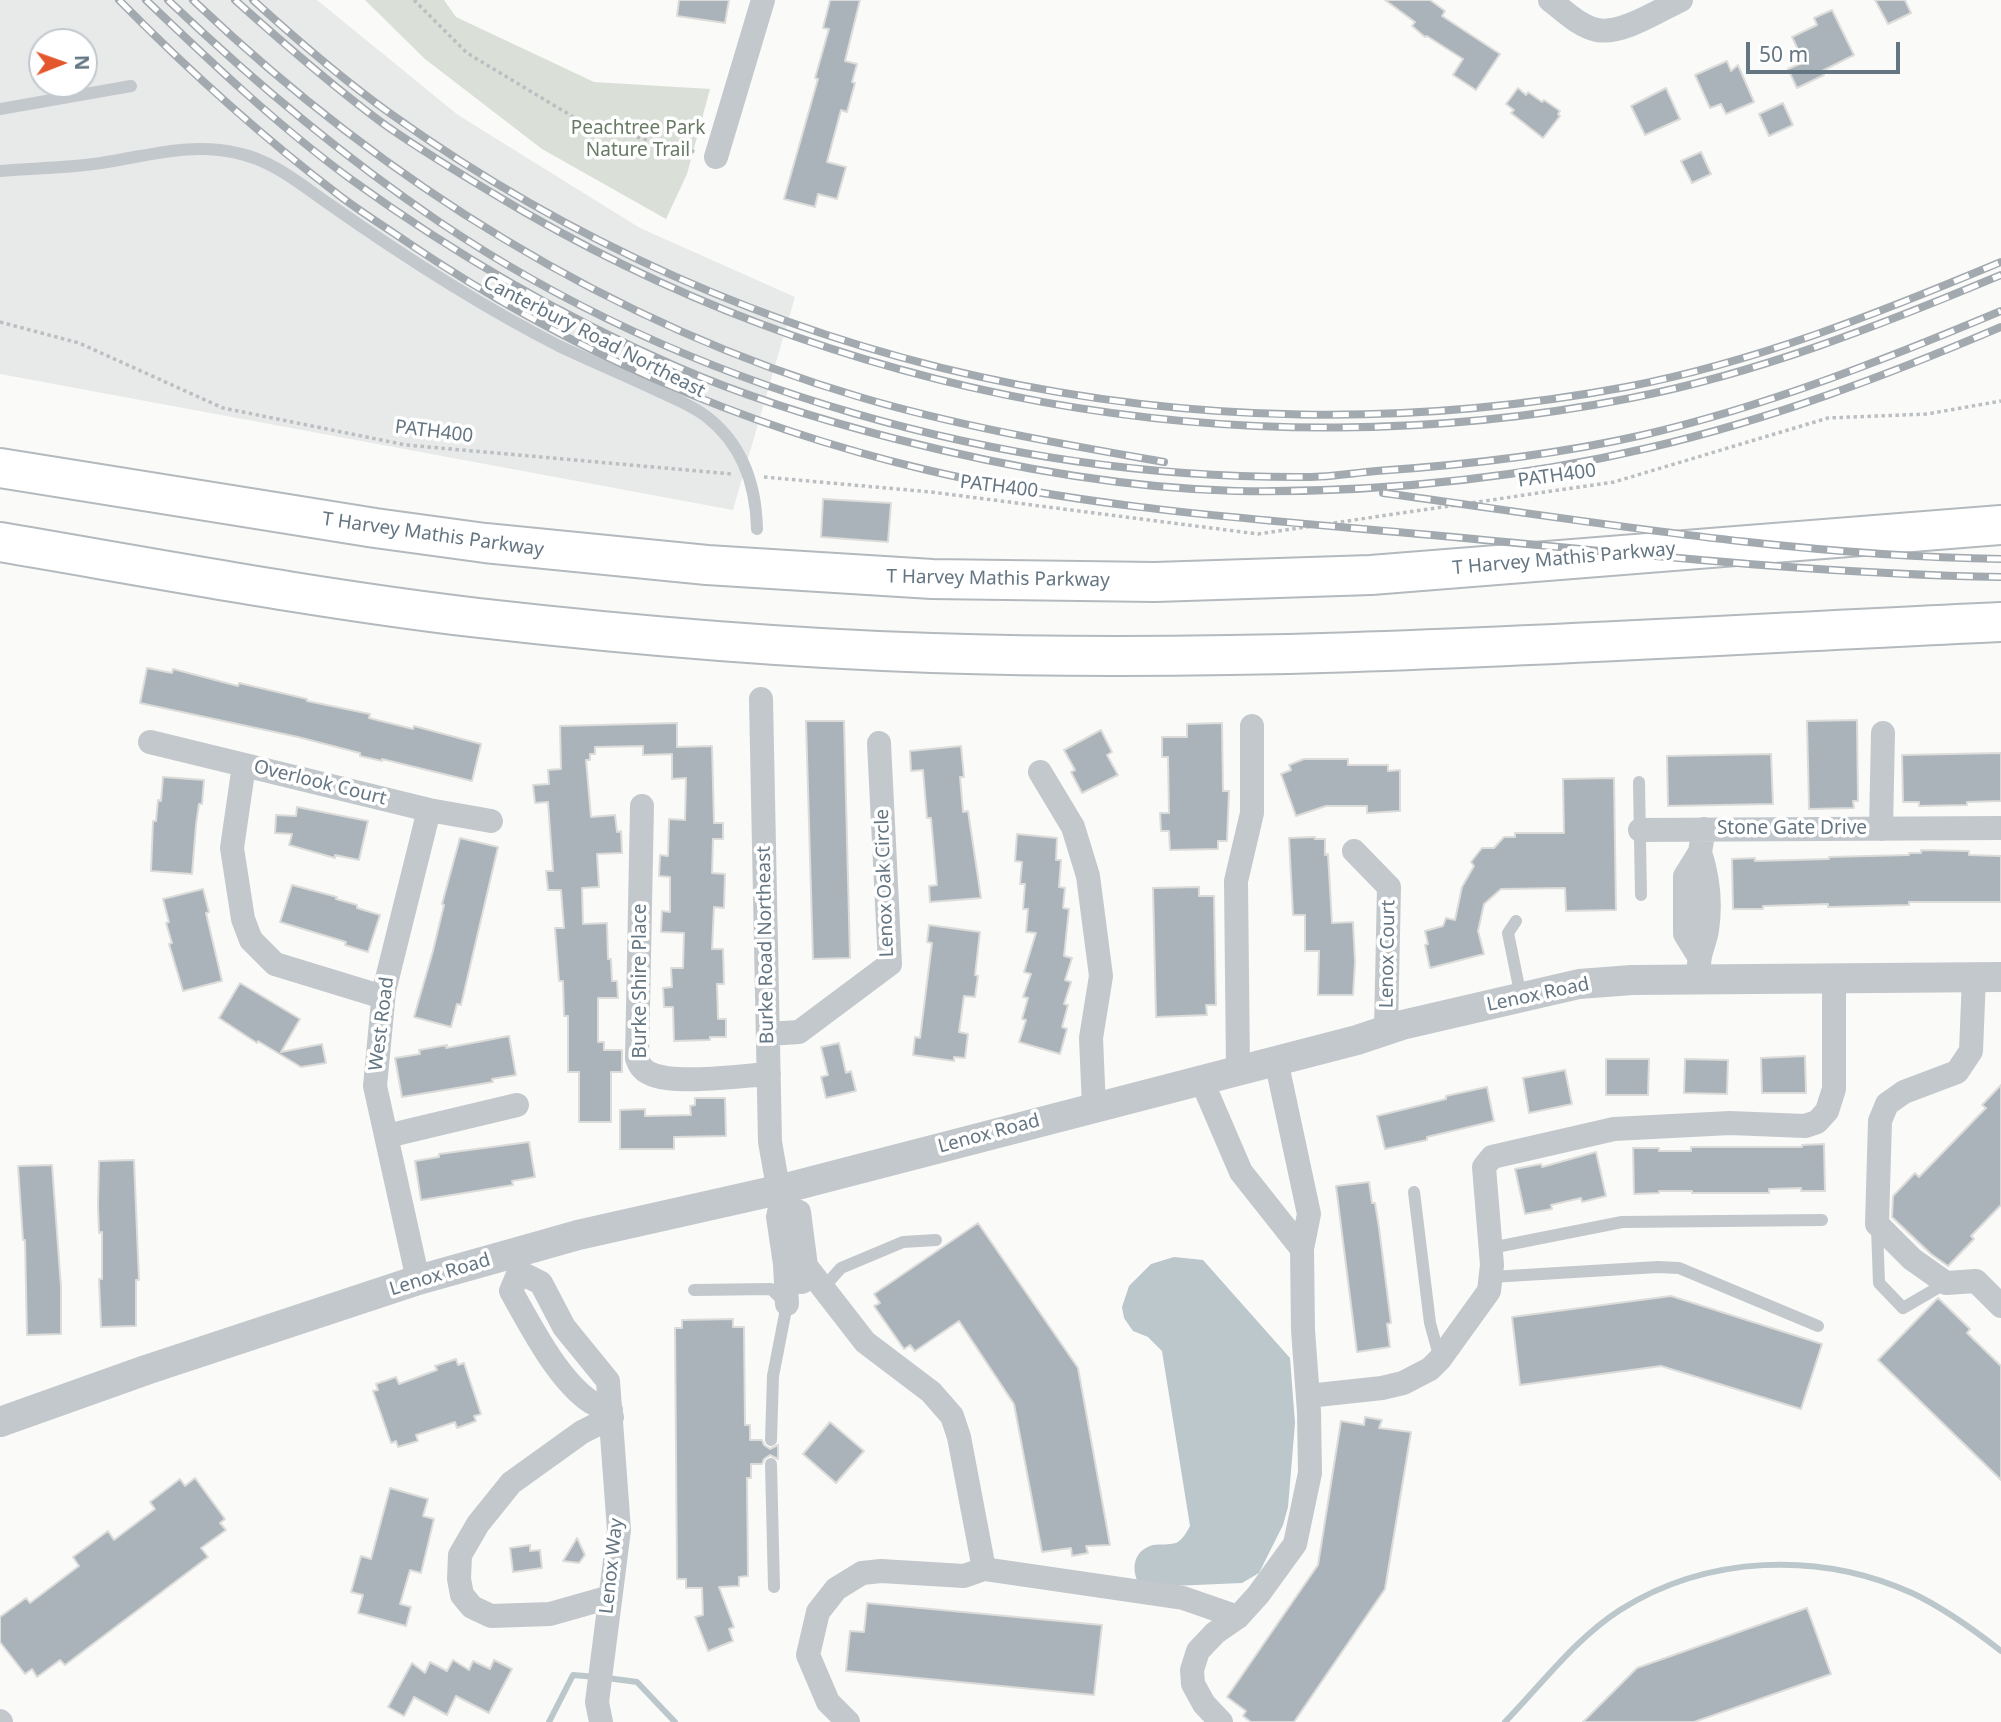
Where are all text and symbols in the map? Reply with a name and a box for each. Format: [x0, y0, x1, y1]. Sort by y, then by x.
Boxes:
north arrow [28, 28, 98, 98]
scale bar [1749, 28, 1903, 72]
text: 50 m [1759, 40, 1808, 68]
text: N [69, 55, 95, 71]
park label: Peachtree Park Nature Trail [571, 118, 705, 162]
street label: Canterbury Road Northeast [479, 271, 709, 403]
street label: PATH400 [394, 416, 474, 448]
street label: PATH400 [1516, 459, 1598, 493]
street label: PATH400 [959, 471, 1039, 503]
street label: T Harvey Mathis Parkway [321, 508, 545, 562]
street label: T Harvey Mathis Parkway [1452, 538, 1676, 580]
street label: T Harvey Mathis Parkway [886, 566, 1110, 592]
street label: Overlook Court [251, 755, 389, 811]
street label: Lenox Oak Circle [871, 809, 899, 957]
street label: Stone Gate Drive [1717, 818, 1867, 840]
street label: Burke Road Northeast [753, 846, 779, 1044]
street label: Lenox Court [1376, 900, 1400, 1008]
street label: Burke Shire Place [630, 904, 652, 1058]
street label: Lenox Road [1485, 973, 1591, 1017]
street label: West Road [365, 976, 399, 1072]
street label: Lenox Road [936, 1110, 1042, 1158]
street label: Lenox Road [387, 1249, 493, 1301]
street label: Lenox Way [596, 1517, 628, 1615]

